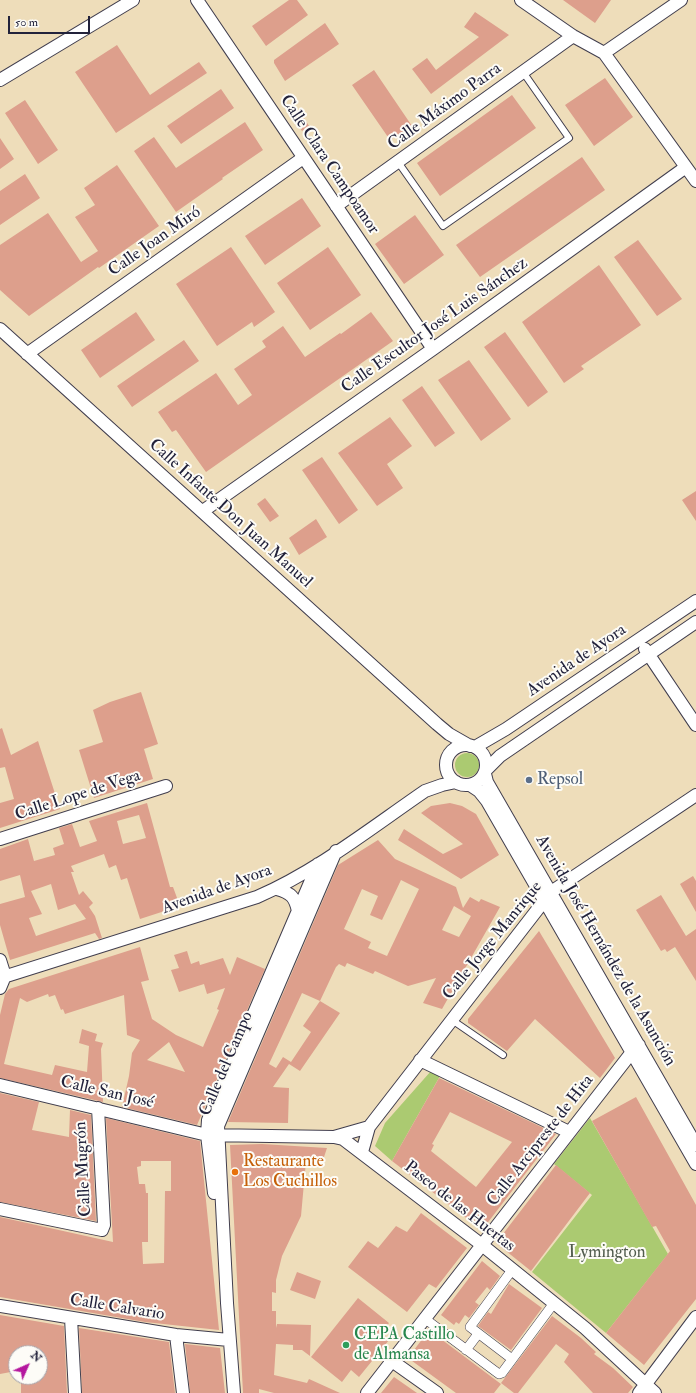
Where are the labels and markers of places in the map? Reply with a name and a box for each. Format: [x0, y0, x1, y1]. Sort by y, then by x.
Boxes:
place label: Repsol [537, 770, 583, 790]
marker: Repsol [524, 775, 534, 785]
place label: Restaurante Los Cuchillos [243, 1152, 337, 1192]
marker: Restaurante Los Cuchillos [230, 1167, 240, 1177]
place label: CEPA Castillo de Almansa [354, 1325, 455, 1365]
marker: CEPA Castillo de Almansa [341, 1340, 351, 1350]

